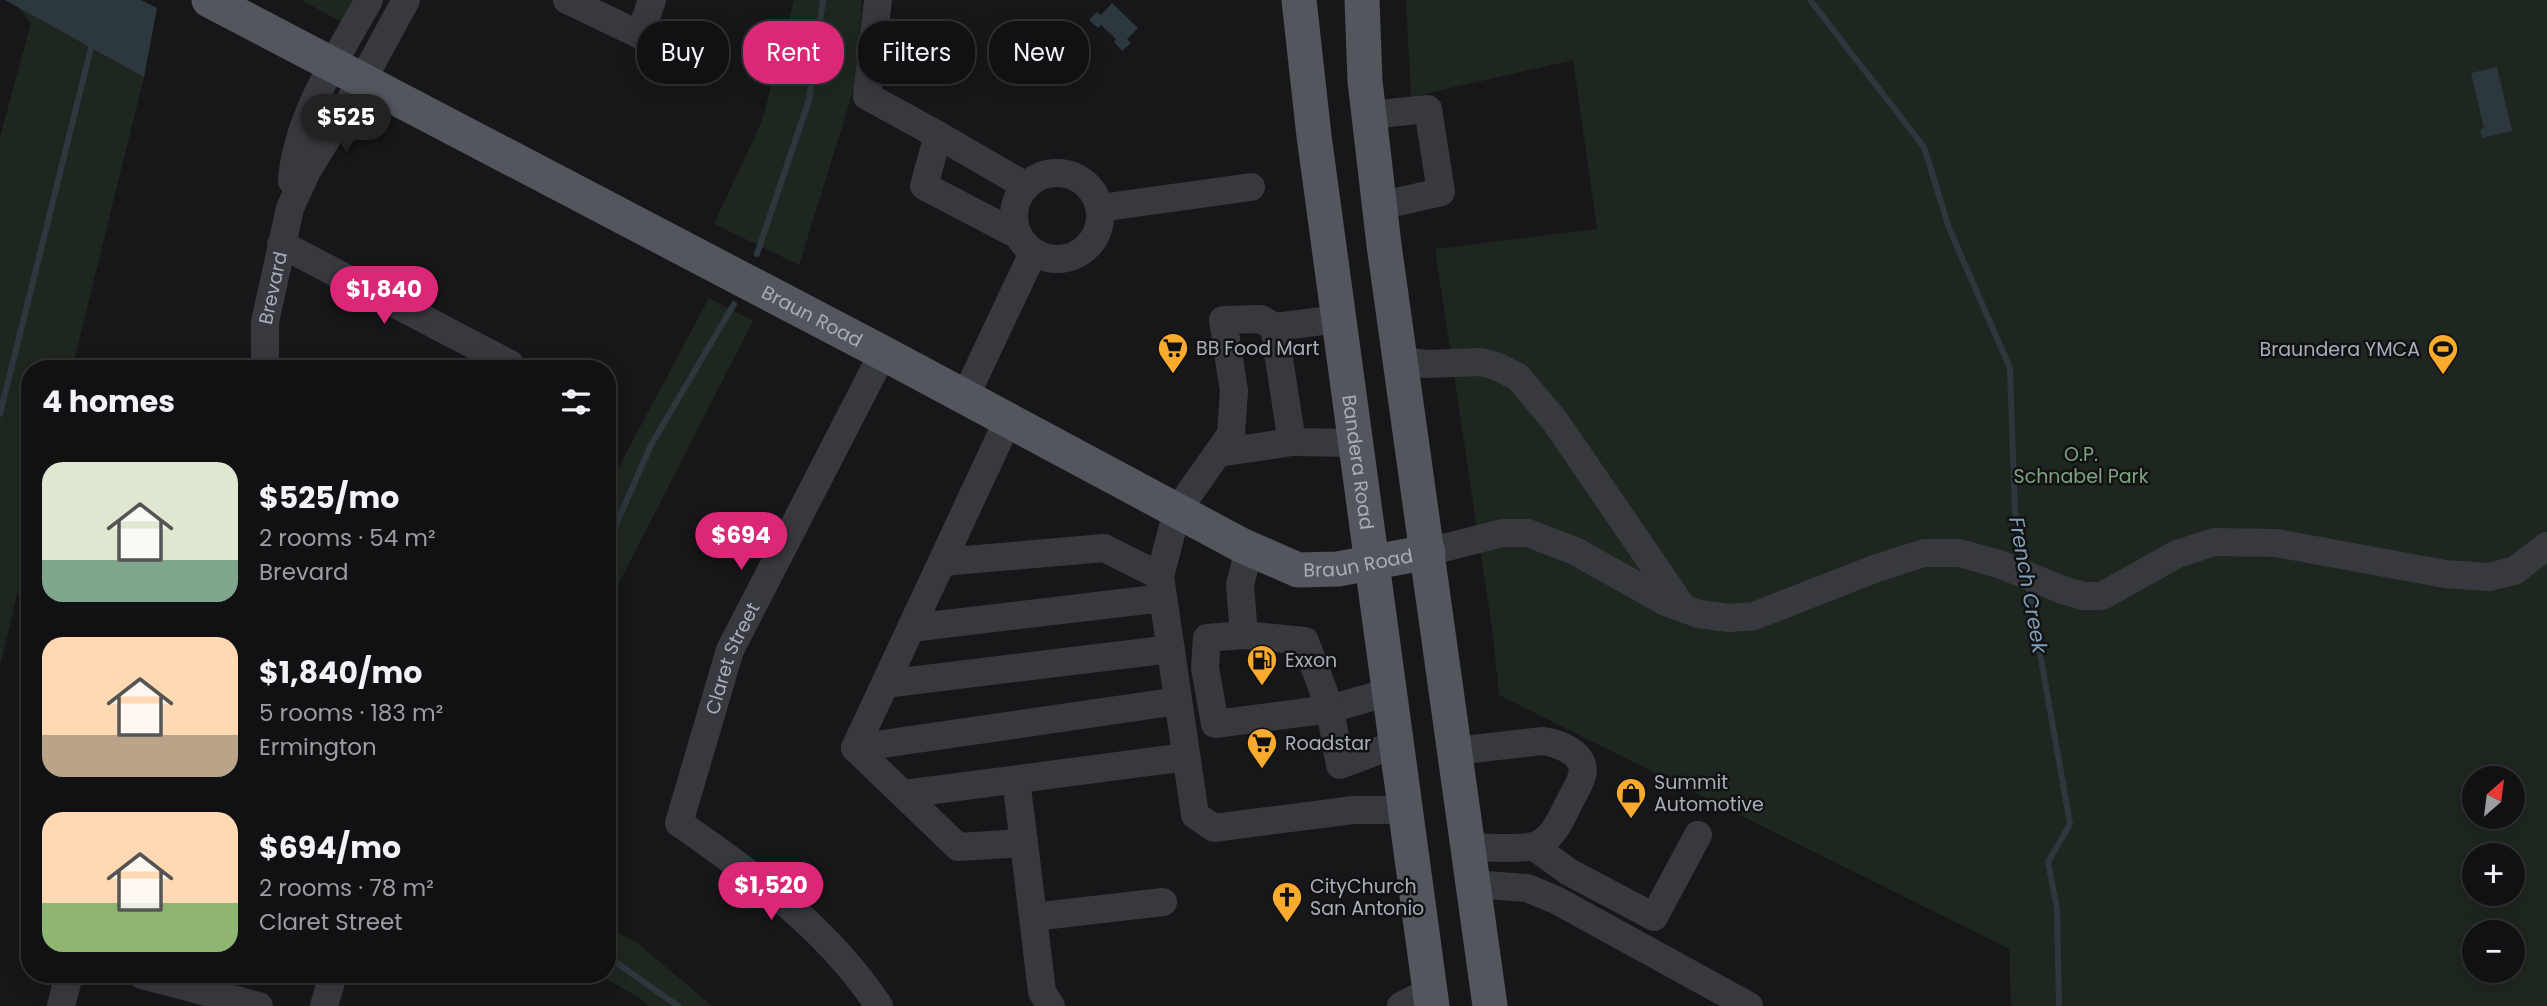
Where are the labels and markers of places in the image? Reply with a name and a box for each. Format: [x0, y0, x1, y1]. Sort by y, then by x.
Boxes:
pin: $525 [305, 94, 387, 154]
pin: $1,840 [327, 266, 441, 326]
supermarket icon: BB Food Mart [1156, 331, 1190, 375]
sports icon: Braundera YMCA [2426, 332, 2460, 376]
place label: BB Food Mart [1196, 335, 1319, 362]
place label: Braundera YMCA [2260, 336, 2420, 363]
pin: $694 [700, 512, 782, 572]
fuel station icon: Exxon [1245, 643, 1279, 687]
place label: Exxon [1285, 647, 1337, 674]
supermarket icon: Roadstar [1245, 726, 1279, 770]
place label: Roadstar [1285, 730, 1371, 757]
place label: Summit Automotive [1654, 769, 1764, 818]
shop icon: Summit Automotive [1614, 776, 1648, 820]
pin: $1,520 [714, 862, 828, 922]
place label: CityChurch San Antonio [1310, 873, 1424, 922]
church icon: CityChurch San Antonio [1270, 880, 1304, 924]

